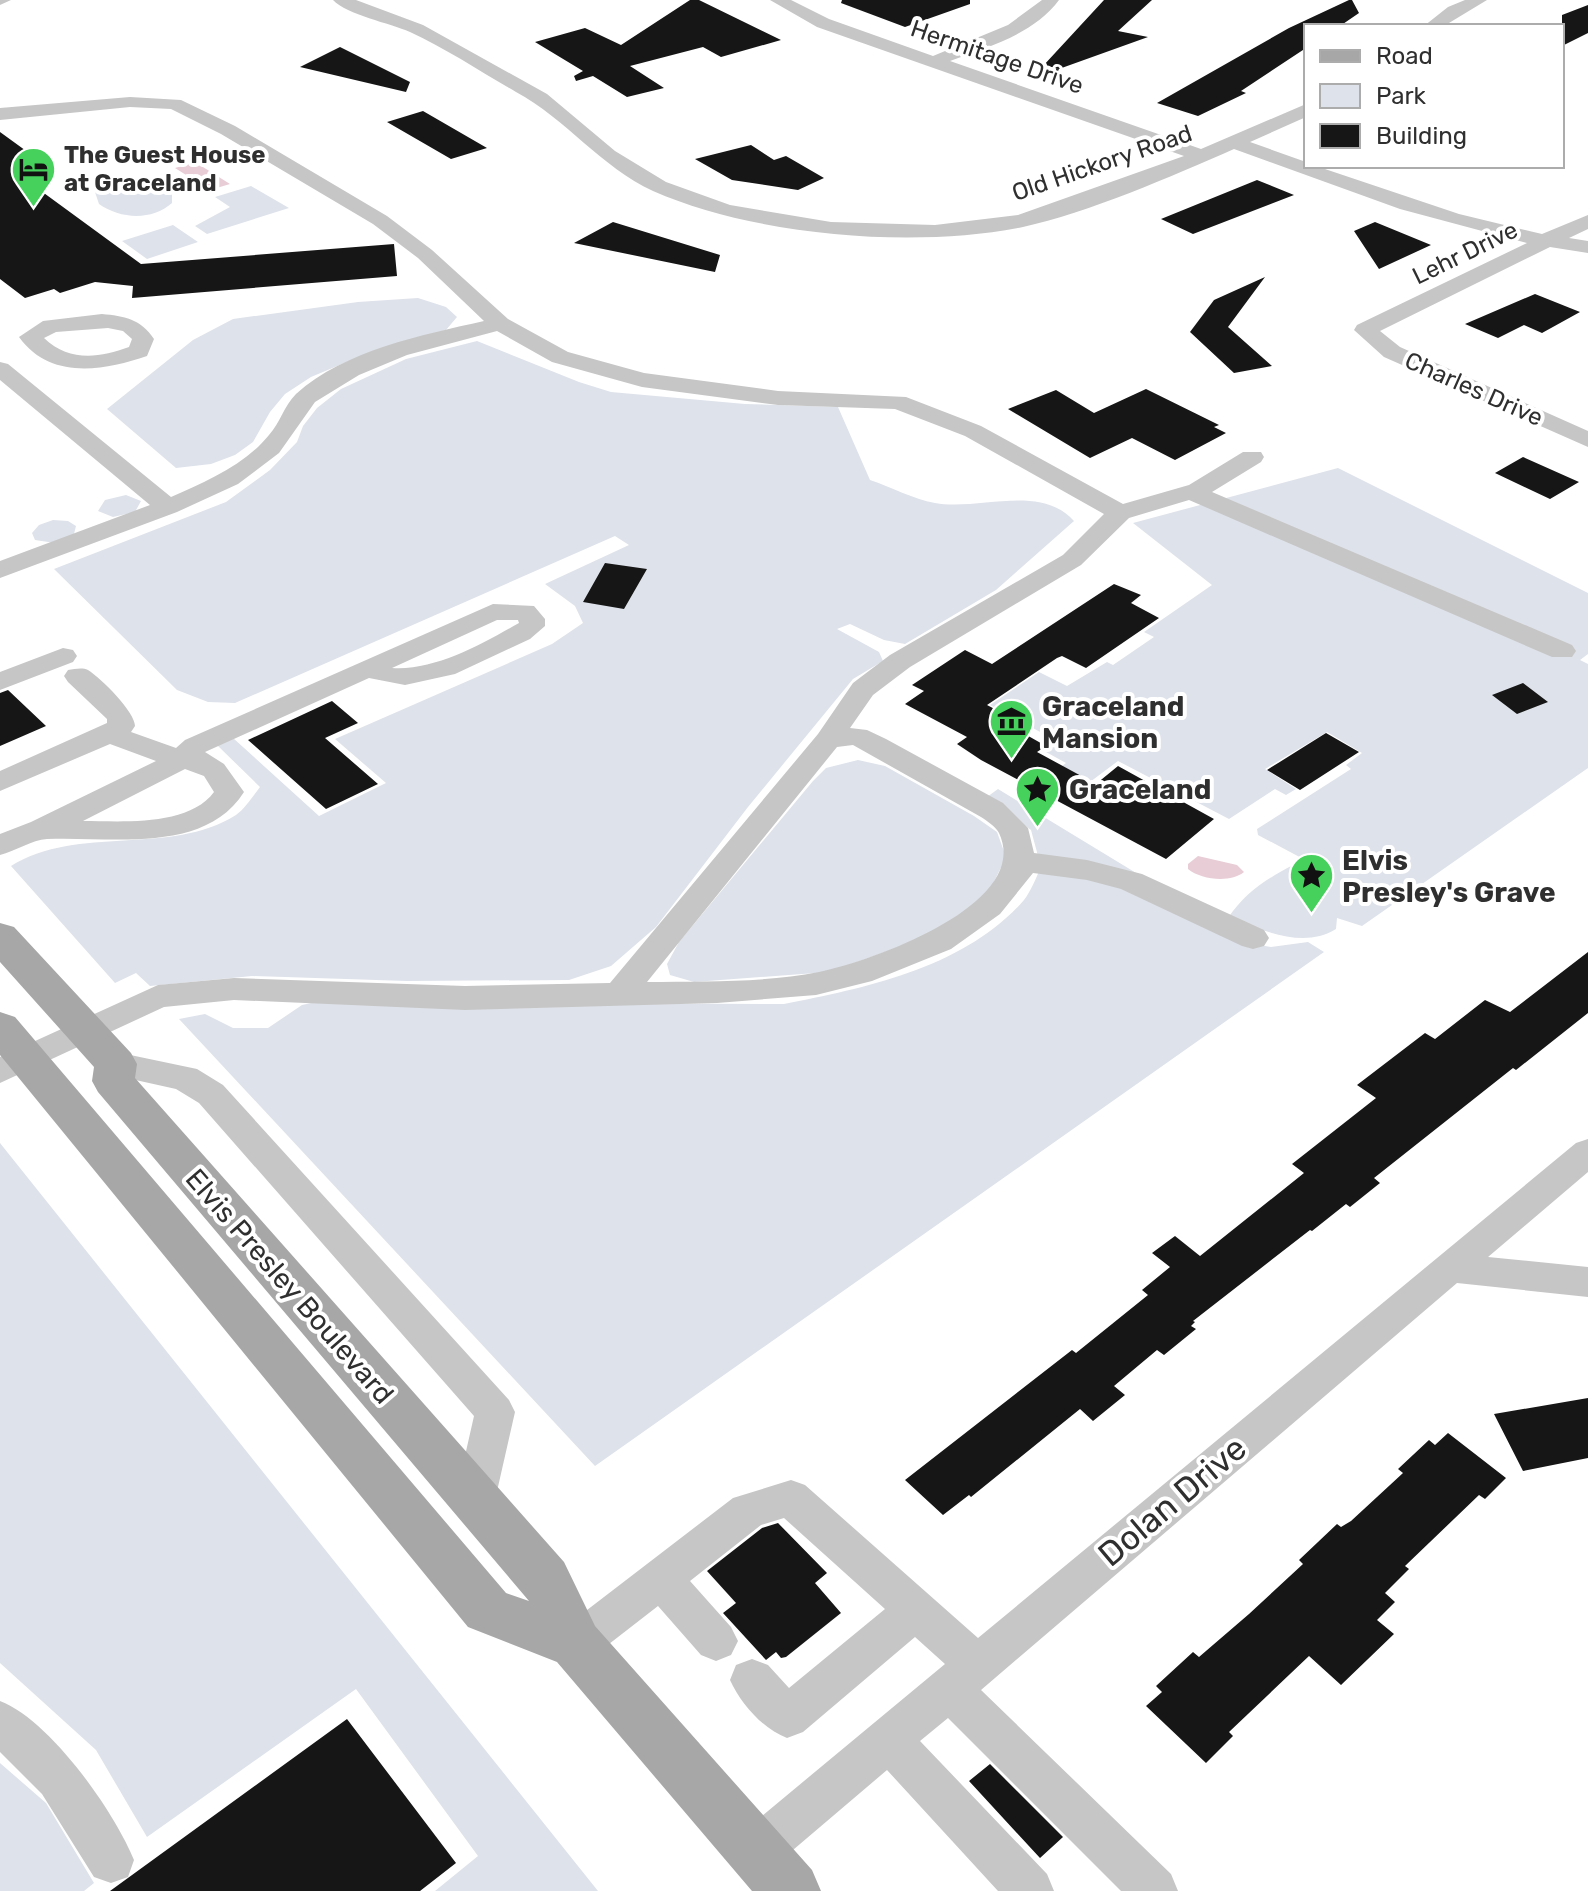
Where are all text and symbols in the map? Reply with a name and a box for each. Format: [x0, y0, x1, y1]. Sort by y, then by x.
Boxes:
street label: Hermitage Drive [907, 14, 1087, 100]
legend [1304, 24, 1564, 168]
text: Road [1376, 42, 1433, 70]
text: Park [1376, 82, 1427, 110]
street label: Old Hickory Road [1008, 119, 1196, 207]
text: Building [1376, 122, 1467, 150]
place label: The Guest House at Graceland [64, 141, 266, 197]
hotel icon: The Guest House at Graceland [9, 145, 57, 208]
street label: Lehr Drive [1408, 216, 1522, 290]
street label: Charles Drive [1401, 346, 1547, 432]
place label: Graceland Mansion [1042, 690, 1185, 755]
museum icon: Graceland Mansion [987, 698, 1035, 761]
place icon: Graceland [1014, 765, 1062, 828]
place label: Graceland [1069, 773, 1212, 806]
place label: Elvis Presley's Grave [1342, 844, 1556, 909]
place icon: Elvis Presley's Grave [1287, 852, 1335, 915]
street label: Elvis Presley Boulevard [179, 1162, 400, 1410]
street label: Dolan Drive [1090, 1428, 1255, 1575]

